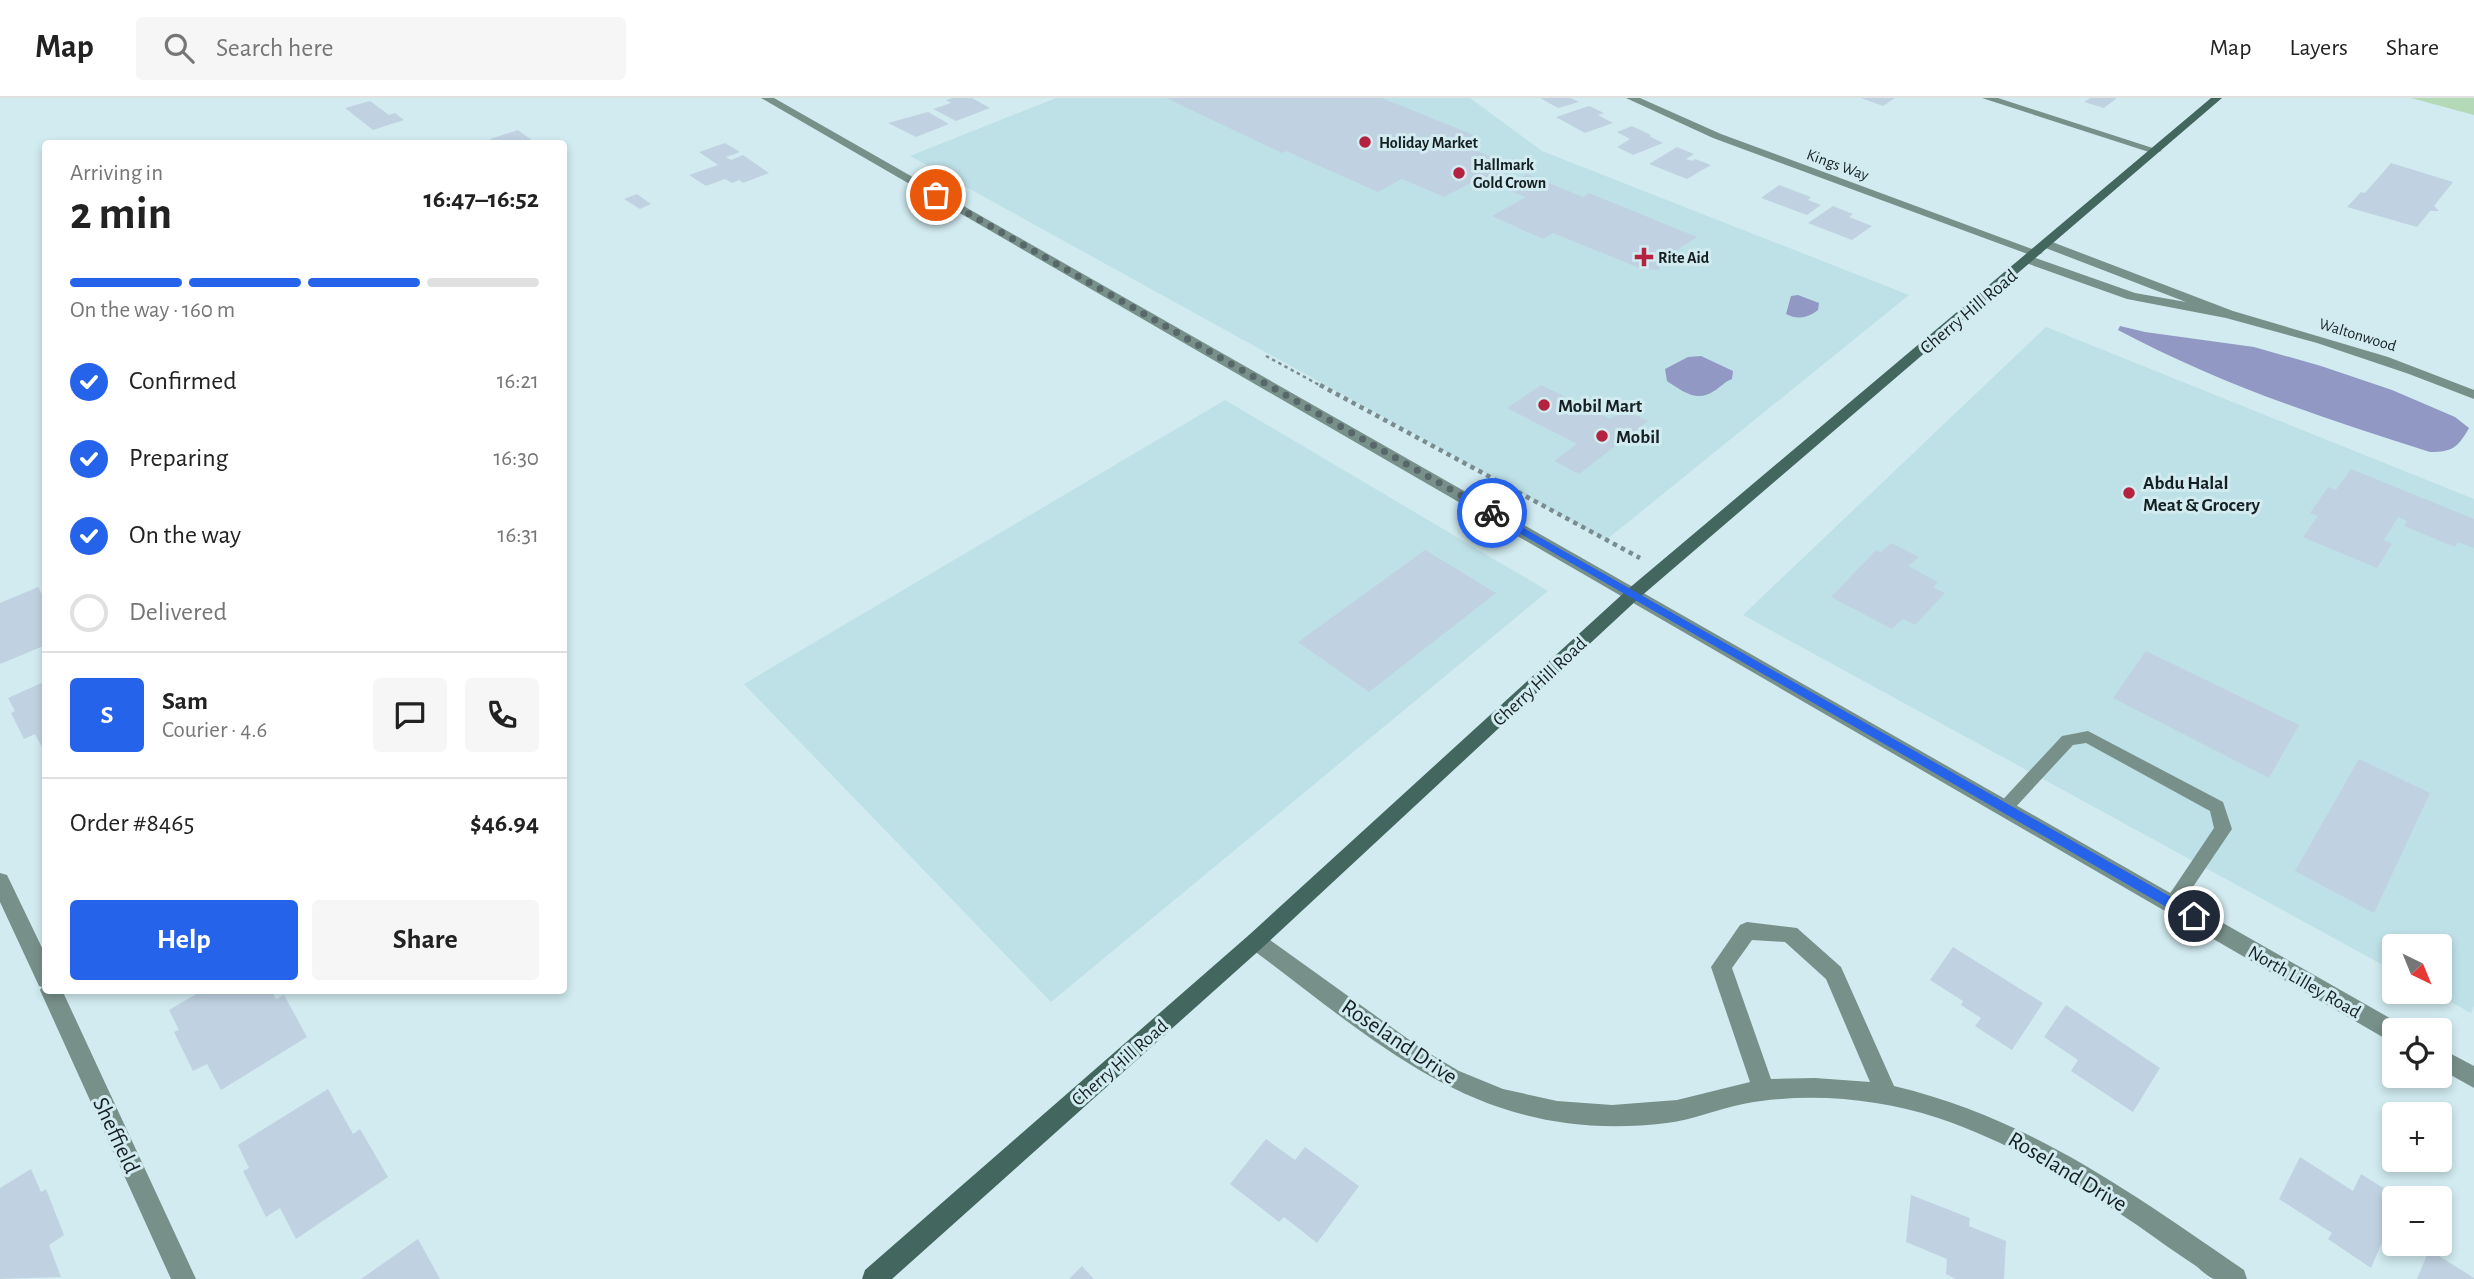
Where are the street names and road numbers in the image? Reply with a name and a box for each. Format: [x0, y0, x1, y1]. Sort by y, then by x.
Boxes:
street label: Kings Way [1804, 146, 1871, 185]
street label: Cherry Hill Road [1917, 266, 2021, 358]
street label: Waltonwood [2317, 316, 2398, 354]
street label: Cherry Hill Road [1490, 634, 1591, 730]
street label: North Lilley Road [2245, 942, 2364, 1022]
street label: Roseland Drive [1337, 995, 1461, 1089]
street label: Cherry Hill Road [1068, 1016, 1172, 1110]
street label: Sheffield [88, 1094, 143, 1177]
street label: Roseland Drive [2004, 1128, 2131, 1217]

